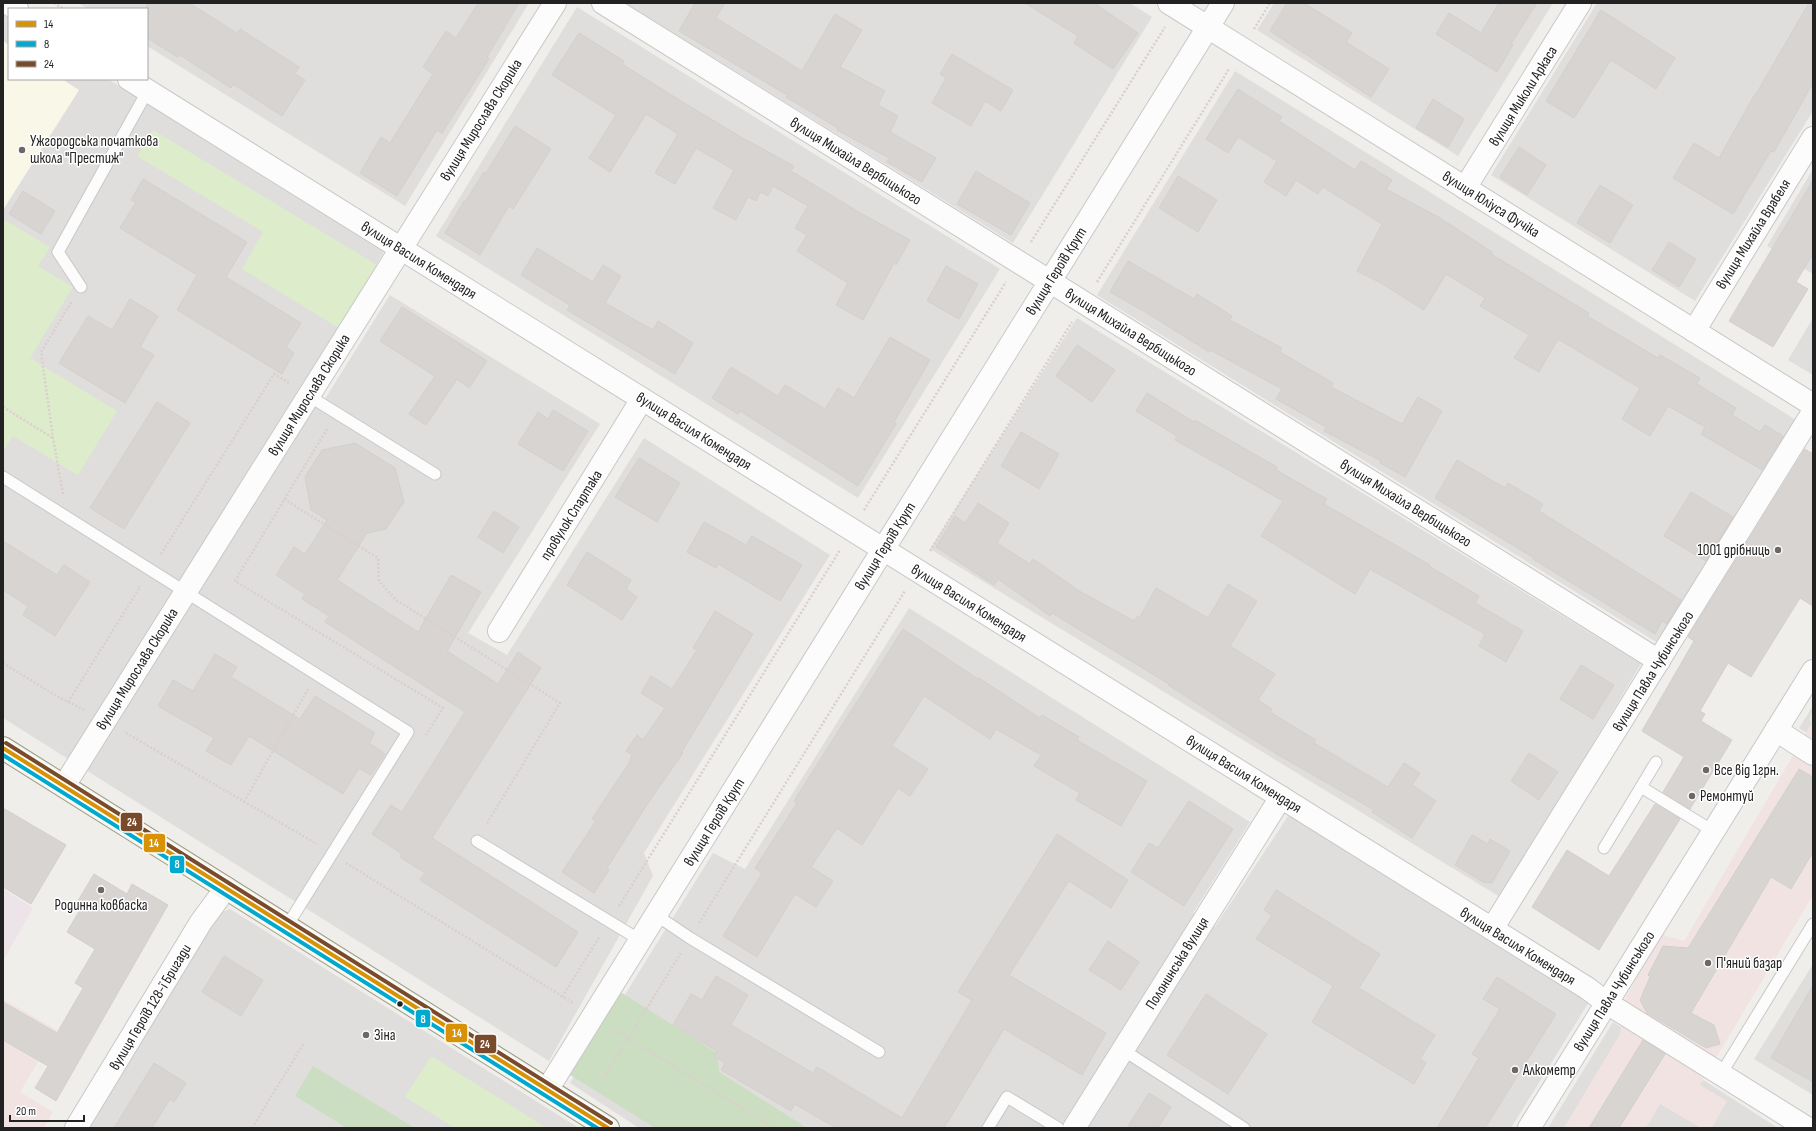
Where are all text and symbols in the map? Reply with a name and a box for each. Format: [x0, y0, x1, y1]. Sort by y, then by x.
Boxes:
legend [8, 8, 148, 80]
text: 14 [44, 17, 53, 32]
text: 8 [44, 37, 49, 52]
street label: вулиця Миколи Аркаса [1485, 42, 1562, 150]
street label: вулиця Мирослава Скорика [436, 56, 527, 185]
text: 24 [44, 57, 54, 72]
street label: вулиця Михайла Вербицького [786, 113, 925, 210]
place label: Ужгородська початкова школа "Престиж" [30, 132, 159, 168]
marker: Ужгородська початкова школа "Престиж" [17, 145, 27, 155]
street label: вулиця Юліуса Фучіка [1439, 167, 1543, 242]
street label: вулиця Михайла Врабеля [1712, 176, 1795, 293]
street label: вулиця Василя Комендаря [357, 217, 480, 304]
street label: вулиця Героїв Крут [1022, 224, 1091, 319]
street label: вулиця Михайла Вербицького [1061, 284, 1200, 381]
street label: вулиця Мирослава Скорика [264, 331, 355, 460]
street label: вулиця Василя Комендаря [632, 388, 755, 475]
street label: вулиця Михайла Вербицького [1336, 455, 1475, 552]
street label: провулок Спартака [536, 466, 607, 564]
street label: вулиця Героїв Крут [851, 499, 920, 594]
place label: 1001 дрібниць [1697, 541, 1770, 560]
marker: 1001 дрібниць [1773, 545, 1783, 555]
street label: вулиця Василя Комендаря [907, 560, 1030, 647]
street label: вулиця Мирослава Скорика [92, 605, 183, 734]
street label: вулиця Павла Чубинського [1609, 607, 1698, 735]
street label: вулиця Василя Комендаря [1182, 731, 1305, 818]
place label: Все від 1грн. [1714, 761, 1779, 780]
marker: Все від 1грн. [1701, 765, 1711, 775]
street label: вулиця Героїв Крут [680, 775, 749, 870]
place label: Ремонтуй [1700, 787, 1754, 806]
marker: Ремонтуй [1687, 791, 1697, 801]
line badge: 24 [120, 812, 143, 832]
text: 24 [127, 816, 137, 829]
line badge: 14 [143, 833, 166, 853]
text: 14 [149, 837, 159, 850]
line badge: 8 [169, 855, 185, 874]
text: 8 [174, 858, 180, 871]
marker: Родинна ковбаска [96, 885, 106, 895]
place label: Родинна ковбаска [54, 896, 148, 915]
street label: вулиця Василя Комендаря [1456, 903, 1579, 990]
street label: Полонинська вулиця [1141, 913, 1213, 1013]
street label: вулиця Павла Чубинського [1570, 927, 1659, 1055]
street label: вулиця Героїв 128-ї Бригади [105, 941, 196, 1074]
place label: П'яний базар [1716, 954, 1782, 973]
marker: П'яний базар [1703, 958, 1713, 968]
unlabelled marker [395, 999, 405, 1009]
line badge: 8 [415, 1009, 431, 1028]
text: 8 [420, 1013, 426, 1026]
line badge: 14 [445, 1023, 468, 1043]
place label: Зіна [374, 1026, 396, 1045]
text: 14 [452, 1027, 462, 1040]
marker: Зіна [361, 1030, 371, 1040]
line badge: 24 [474, 1034, 497, 1054]
text: 24 [480, 1038, 490, 1051]
place label: Алкометр [1522, 1061, 1576, 1080]
marker: Алкометр [1510, 1065, 1520, 1075]
scale bar [10, 1097, 84, 1123]
text: 20 m [16, 1104, 36, 1119]

